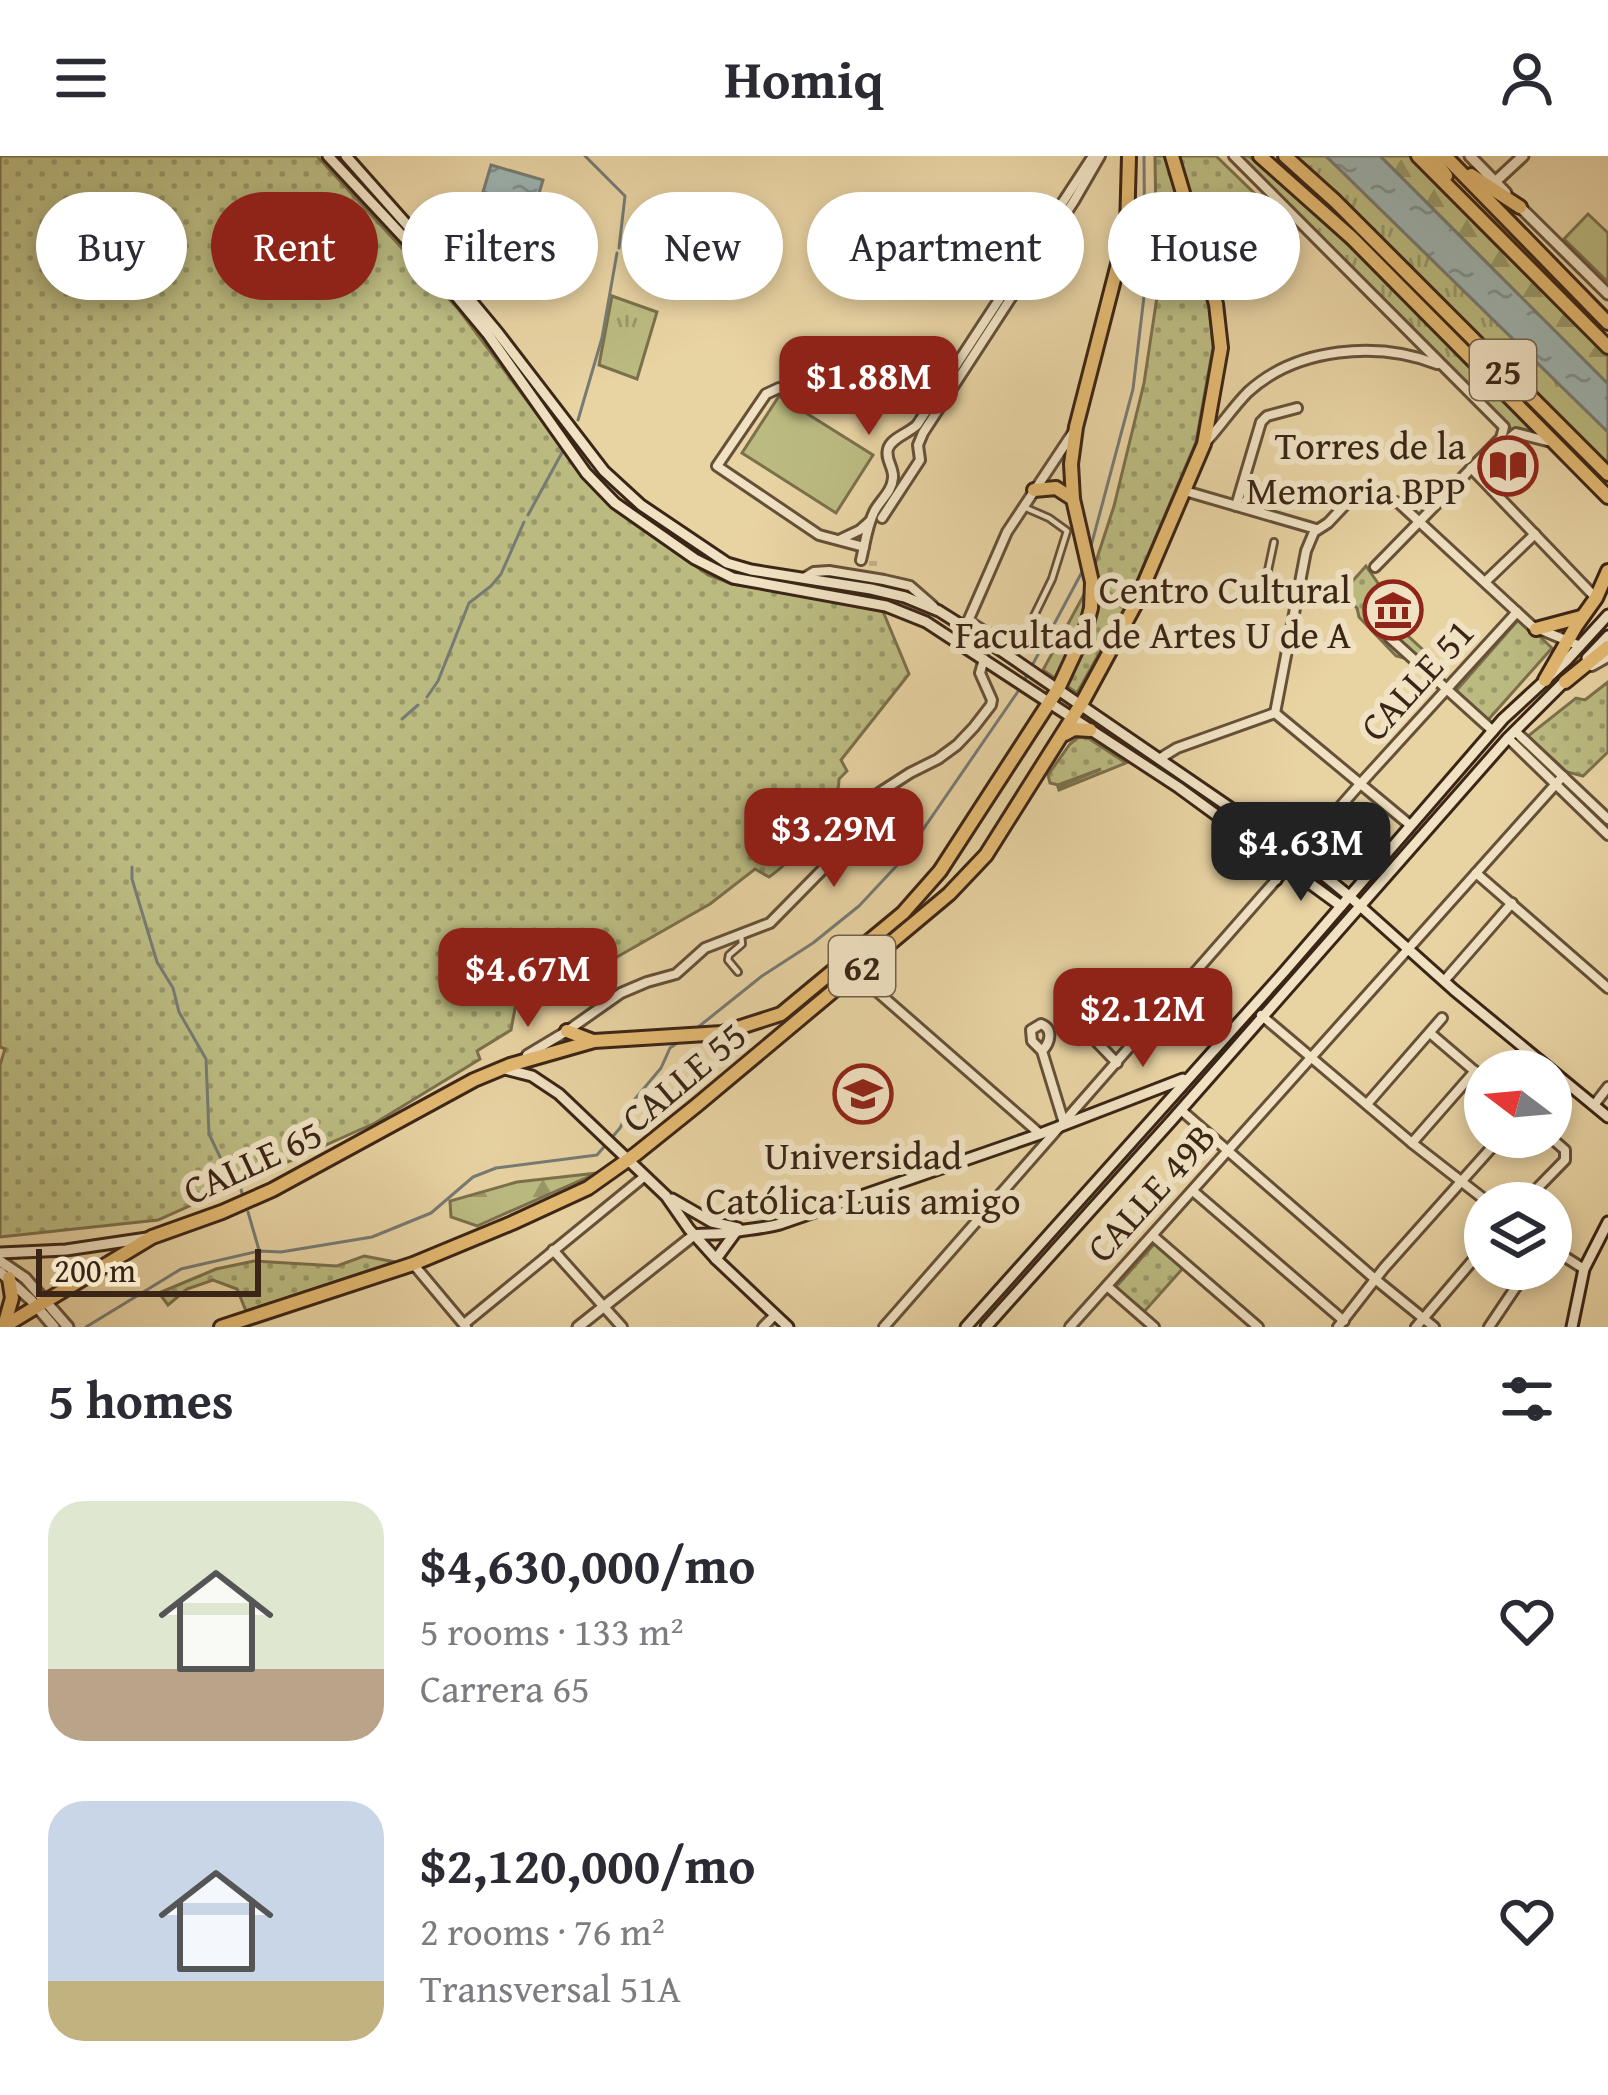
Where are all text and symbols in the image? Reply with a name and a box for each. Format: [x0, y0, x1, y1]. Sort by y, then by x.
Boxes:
text: Homiq [724, 39, 884, 118]
icon: menu [48, 45, 114, 111]
icon: person [1494, 45, 1560, 111]
chip: Buy [36, 192, 187, 300]
chip: Rent [211, 192, 378, 300]
chip: Filters [402, 192, 598, 300]
chip: New [622, 192, 783, 300]
chip: Apartment [807, 192, 1084, 300]
chip: House [1108, 192, 1300, 300]
pin: $1.88M [771, 336, 967, 438]
road number: 25 [1470, 340, 1536, 400]
text: $1.88M [806, 346, 932, 403]
place label: Torres de la Memoria BPP [1246, 416, 1467, 518]
library icon: Torres de la Memoria BPP [1477, 435, 1539, 497]
place label: Centro Cultural Facultad de Artes U de A [955, 560, 1351, 662]
museum icon: Centro Cultural Facultad de Artes U de A [1362, 579, 1424, 641]
street label: CALLE 51 [1345, 605, 1487, 753]
pin: $3.29M [736, 788, 932, 890]
text: $3.29M [771, 798, 897, 855]
pin: $4.63M [1203, 802, 1399, 904]
text: $4.63M [1238, 812, 1364, 869]
pin: $4.67M [430, 928, 626, 1030]
road number: 62 [829, 936, 895, 996]
text: $4.67M [465, 938, 591, 995]
pin: $2.12M [1045, 968, 1241, 1070]
text: $2.12M [1080, 978, 1206, 1035]
street label: CALLE 55 [608, 1007, 758, 1145]
north arrow [1464, 1050, 1572, 1158]
map controls [1464, 1050, 1572, 1290]
school or university icon: Universidad Católica Luis amigo [832, 1063, 894, 1125]
street label: CALLE 65 [173, 1104, 331, 1218]
street label: CALLE 49B [1072, 1110, 1228, 1274]
place label: Universidad Católica Luis amigo [705, 1126, 1021, 1228]
button: layers [1464, 1182, 1572, 1290]
scale bar [36, 1243, 261, 1296]
text: 200 m [54, 1246, 136, 1294]
text: 5 homes [48, 1362, 234, 1437]
icon: filters [1494, 1366, 1560, 1432]
text: $4,630,000/mo [420, 1527, 755, 1602]
icon: home [144, 1549, 288, 1693]
icon: heart [1494, 1588, 1560, 1654]
text: 5 rooms · 133 m² [420, 1602, 684, 1659]
text: Carrera 65 [420, 1659, 590, 1716]
text: $2,120,000/mo [420, 1827, 755, 1902]
icon: home [144, 1849, 288, 1993]
icon: heart [1494, 1888, 1560, 1954]
text: 2 rooms · 76 m² [420, 1902, 665, 1959]
text: Transversal 51A [420, 1959, 681, 2016]

